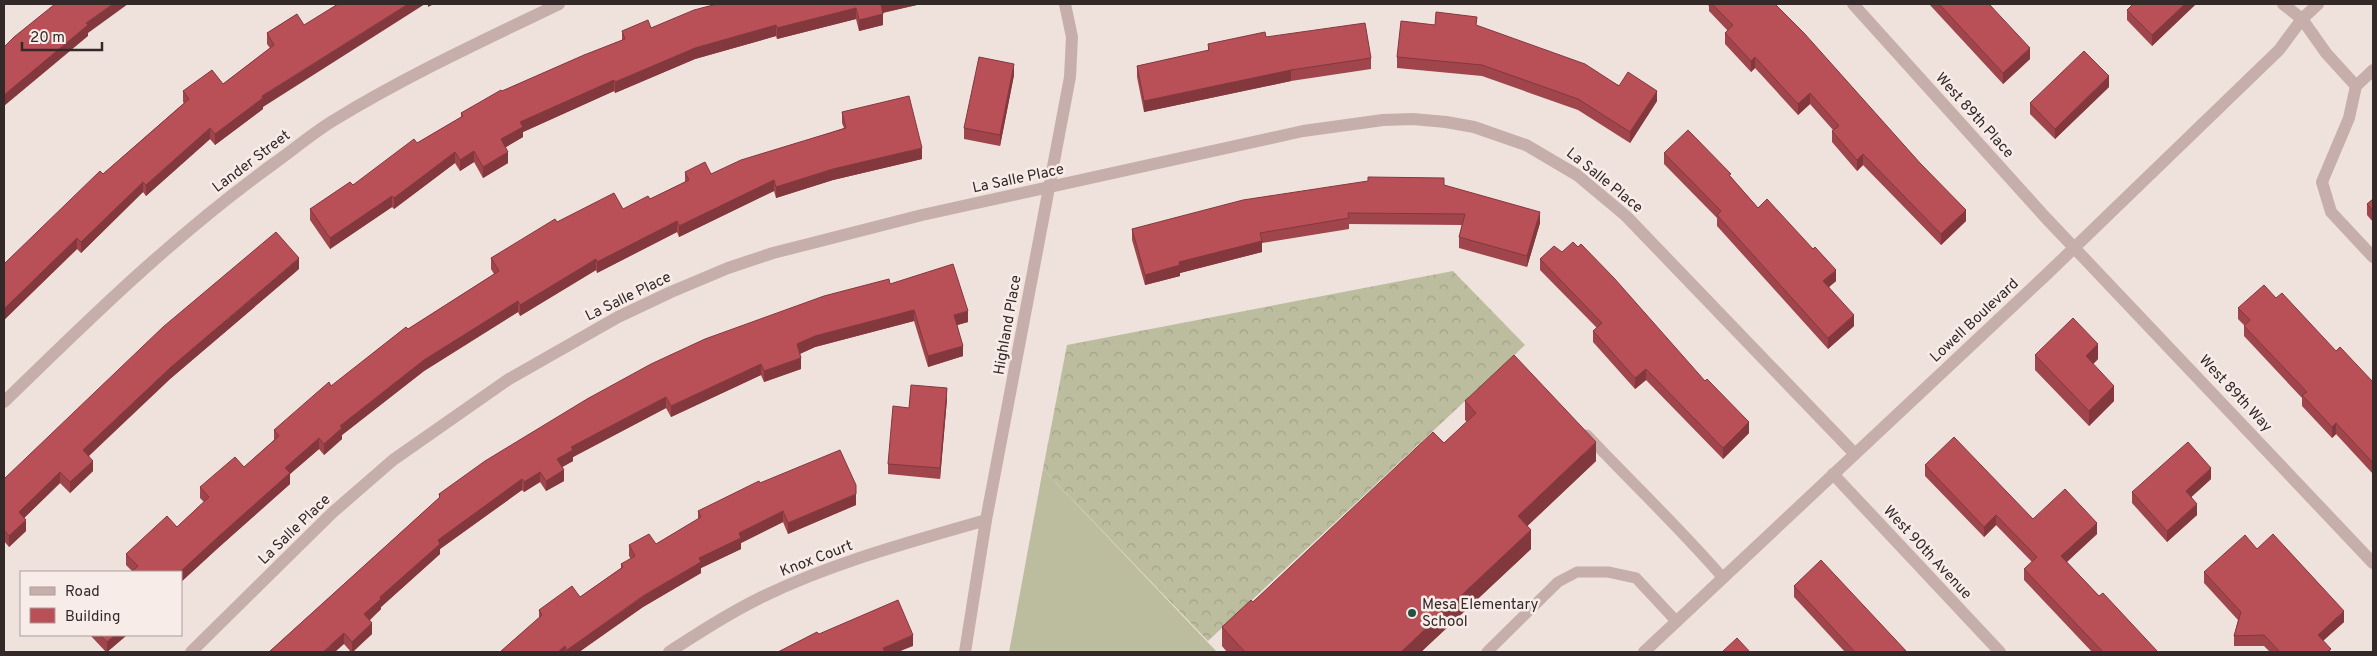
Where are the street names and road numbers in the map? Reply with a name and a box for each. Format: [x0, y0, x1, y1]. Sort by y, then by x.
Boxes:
street label: West 89th Place [1930, 69, 2017, 163]
street label: Lander Street [209, 127, 295, 198]
street label: La Salle Place [1562, 144, 1646, 218]
street label: La Salle Place [971, 160, 1066, 198]
street label: La Salle Place [583, 268, 675, 326]
street label: Highland Place [990, 274, 1027, 377]
street label: Lowell Boulevard [1927, 275, 2023, 367]
street label: West 89th Way [2194, 351, 2276, 437]
street label: La Salle Place [255, 491, 335, 569]
street label: West 90th Avenue [1878, 502, 1975, 604]
street label: Knox Court [777, 537, 856, 582]

